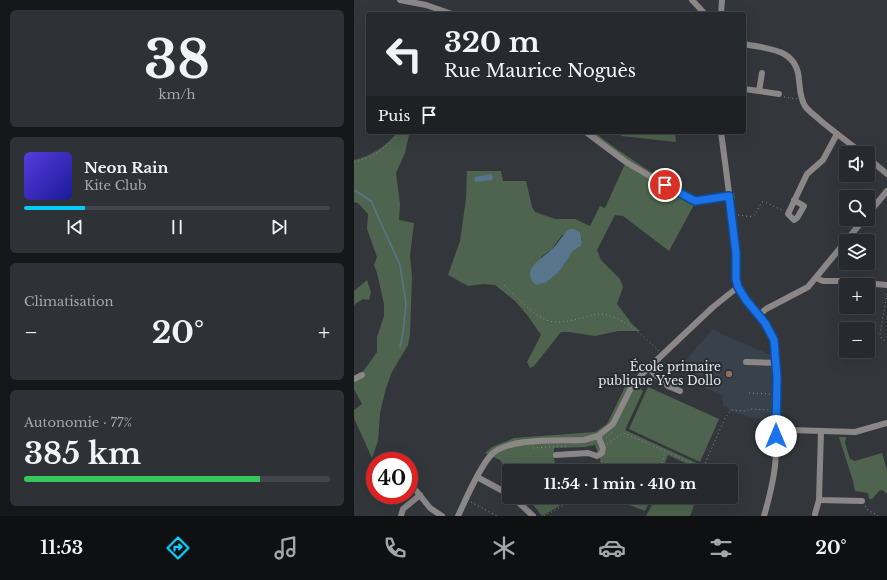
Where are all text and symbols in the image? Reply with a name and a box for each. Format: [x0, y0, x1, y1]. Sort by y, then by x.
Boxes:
text: 320 m [444, 25, 540, 60]
text: 38 [144, 28, 210, 92]
icon: left [378, 28, 430, 80]
text: Rue Maurice Noguès [444, 60, 636, 82]
text: km/h [159, 86, 195, 103]
icon: arrive [418, 104, 440, 126]
text: Puis [378, 106, 410, 125]
map controls [839, 146, 875, 358]
button: sound [839, 146, 875, 182]
text: Neon Rain [84, 158, 168, 177]
pin [648, 168, 682, 202]
icon: arrive [654, 174, 676, 196]
text: Kite Club [84, 177, 147, 194]
button: search [839, 190, 875, 226]
icon: previous [64, 216, 86, 238]
icon: pause [166, 216, 188, 238]
icon: next [268, 216, 290, 238]
button: layers [839, 234, 875, 270]
button: + [839, 278, 875, 314]
text: Climatisation [24, 293, 114, 310]
text: 20° [152, 314, 204, 351]
text: − [24, 319, 38, 346]
text: + [318, 319, 330, 346]
button: − [839, 322, 875, 358]
place label: École primaire publique Yves Dollo [598, 358, 721, 388]
marker: École primaire publique Yves Dollo [724, 369, 734, 379]
text: Autonomie · 77% [24, 414, 132, 431]
position arrow [755, 415, 797, 457]
text: 385 km [24, 435, 141, 472]
speed limit sign: 40 [366, 452, 418, 504]
text: 11:54 · 1 min · 410 m [544, 474, 696, 493]
icon: directions [164, 534, 192, 562]
icon: music [272, 534, 300, 562]
icon: phone [381, 534, 409, 562]
icon: climate [490, 534, 518, 562]
icon: car [598, 534, 626, 562]
icon: filters [707, 534, 735, 562]
text: 11:53 [40, 537, 83, 559]
text: 20° [815, 537, 847, 559]

